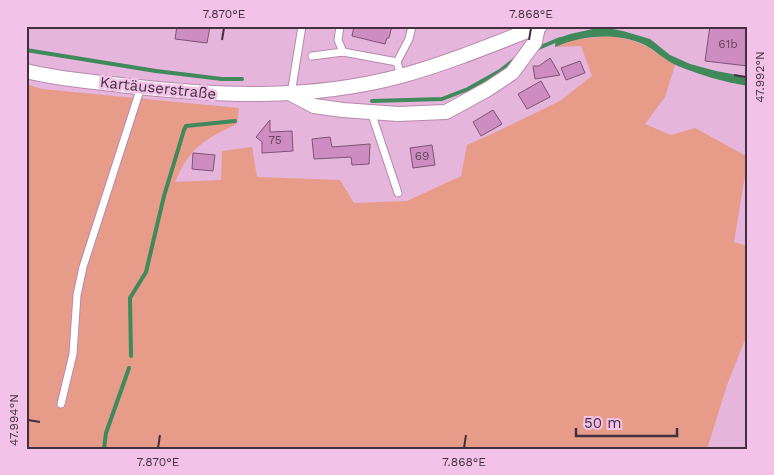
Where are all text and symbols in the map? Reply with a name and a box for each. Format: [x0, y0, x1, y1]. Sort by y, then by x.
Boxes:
text: 7.870°E [203, 7, 246, 21]
text: 7.868°E [509, 7, 553, 21]
house number: 61b [718, 37, 738, 51]
text: 47.992°N [753, 51, 767, 103]
street label: Kartäuserstraße [99, 73, 217, 103]
house number: 75 [268, 133, 282, 147]
house number: 69 [415, 149, 429, 163]
text: 47.994°N [7, 394, 21, 446]
scale bar [576, 405, 678, 437]
text: 50 m [584, 414, 621, 432]
text: 7.870°E [137, 455, 180, 469]
text: 7.868°E [442, 455, 486, 469]

